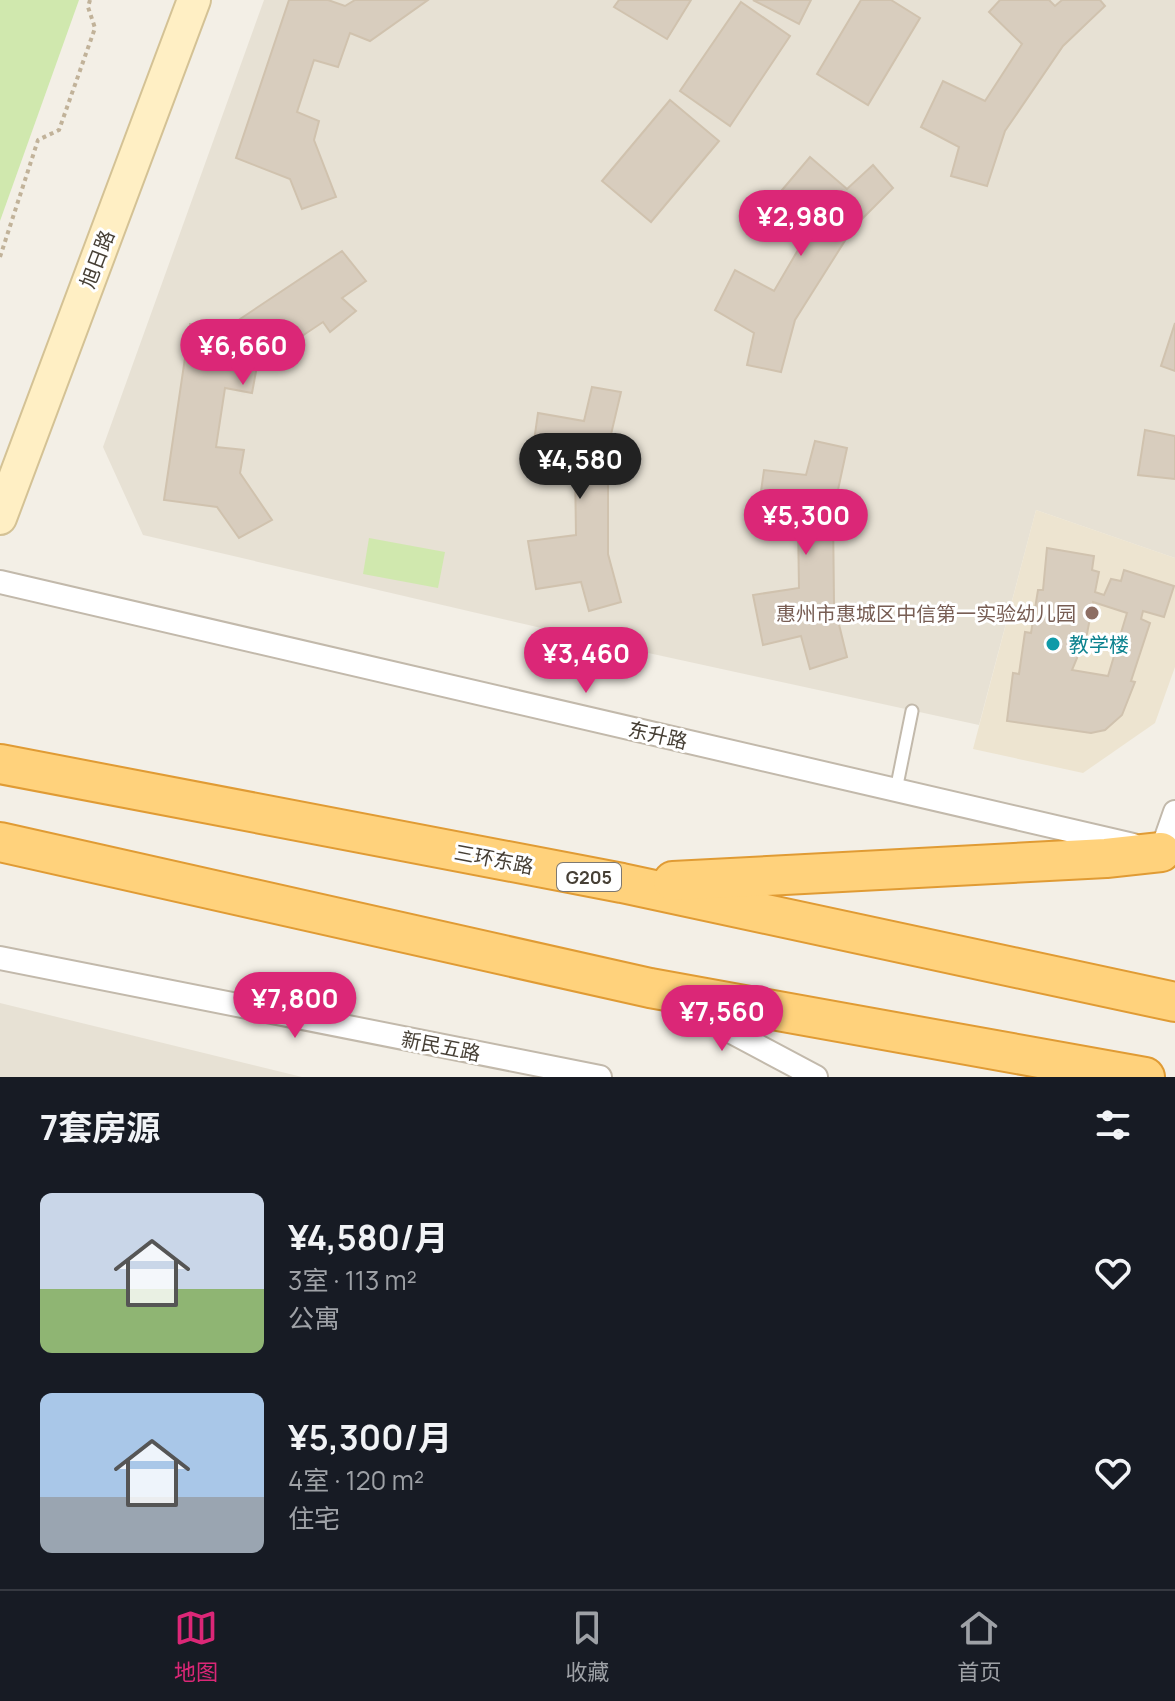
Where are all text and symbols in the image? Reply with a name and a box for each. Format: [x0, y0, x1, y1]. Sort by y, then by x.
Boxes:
pin: ¥2,980 [736, 190, 866, 258]
text: ¥2,980 [757, 198, 845, 234]
street label: 旭日路 [74, 226, 120, 292]
pin: ¥6,660 [178, 319, 308, 387]
text: ¥6,660 [198, 327, 288, 363]
pin: ¥4,580 [515, 433, 645, 501]
text: ¥4,580 [537, 441, 623, 477]
pin: ¥5,300 [741, 489, 871, 557]
text: ¥5,300 [762, 497, 850, 533]
place label: 惠州市惠城区中信第一实验幼儿园 [776, 600, 1076, 627]
marker: 惠州市惠城区中信第一实验幼儿园 [1083, 604, 1101, 622]
pin: ¥3,460 [521, 627, 651, 695]
place label: 教学楼 [1069, 631, 1129, 658]
text: ¥3,460 [542, 635, 630, 671]
marker: 教学楼 [1044, 635, 1062, 653]
street label: 东升路 [626, 715, 690, 755]
street label: 三环东路 [452, 838, 536, 880]
road number: G205 [557, 863, 621, 891]
pin: ¥7,800 [230, 972, 360, 1040]
text: ¥7,800 [251, 980, 339, 1016]
pin: ¥7,560 [657, 985, 787, 1053]
text: ¥7,560 [679, 993, 765, 1029]
street label: 新民五路 [399, 1025, 483, 1067]
icon: filters [1091, 1103, 1135, 1147]
text: 7套房源 [40, 1104, 160, 1150]
text: ¥4,580/月 [288, 1214, 449, 1260]
icon: home [104, 1225, 200, 1321]
icon: heart [1091, 1251, 1135, 1295]
text: 3室 · 113 m² [288, 1262, 417, 1298]
text: 公寓 [288, 1300, 340, 1336]
text: ¥5,300/月 [288, 1414, 452, 1460]
icon: home [104, 1425, 200, 1521]
icon: heart [1091, 1451, 1135, 1495]
text: 4室 · 120 m² [288, 1462, 424, 1498]
text: 住宅 [288, 1500, 340, 1536]
tab: 地图 [174, 1606, 218, 1687]
tab: 收藏 [565, 1606, 609, 1687]
tab: 首页 [957, 1606, 1001, 1687]

